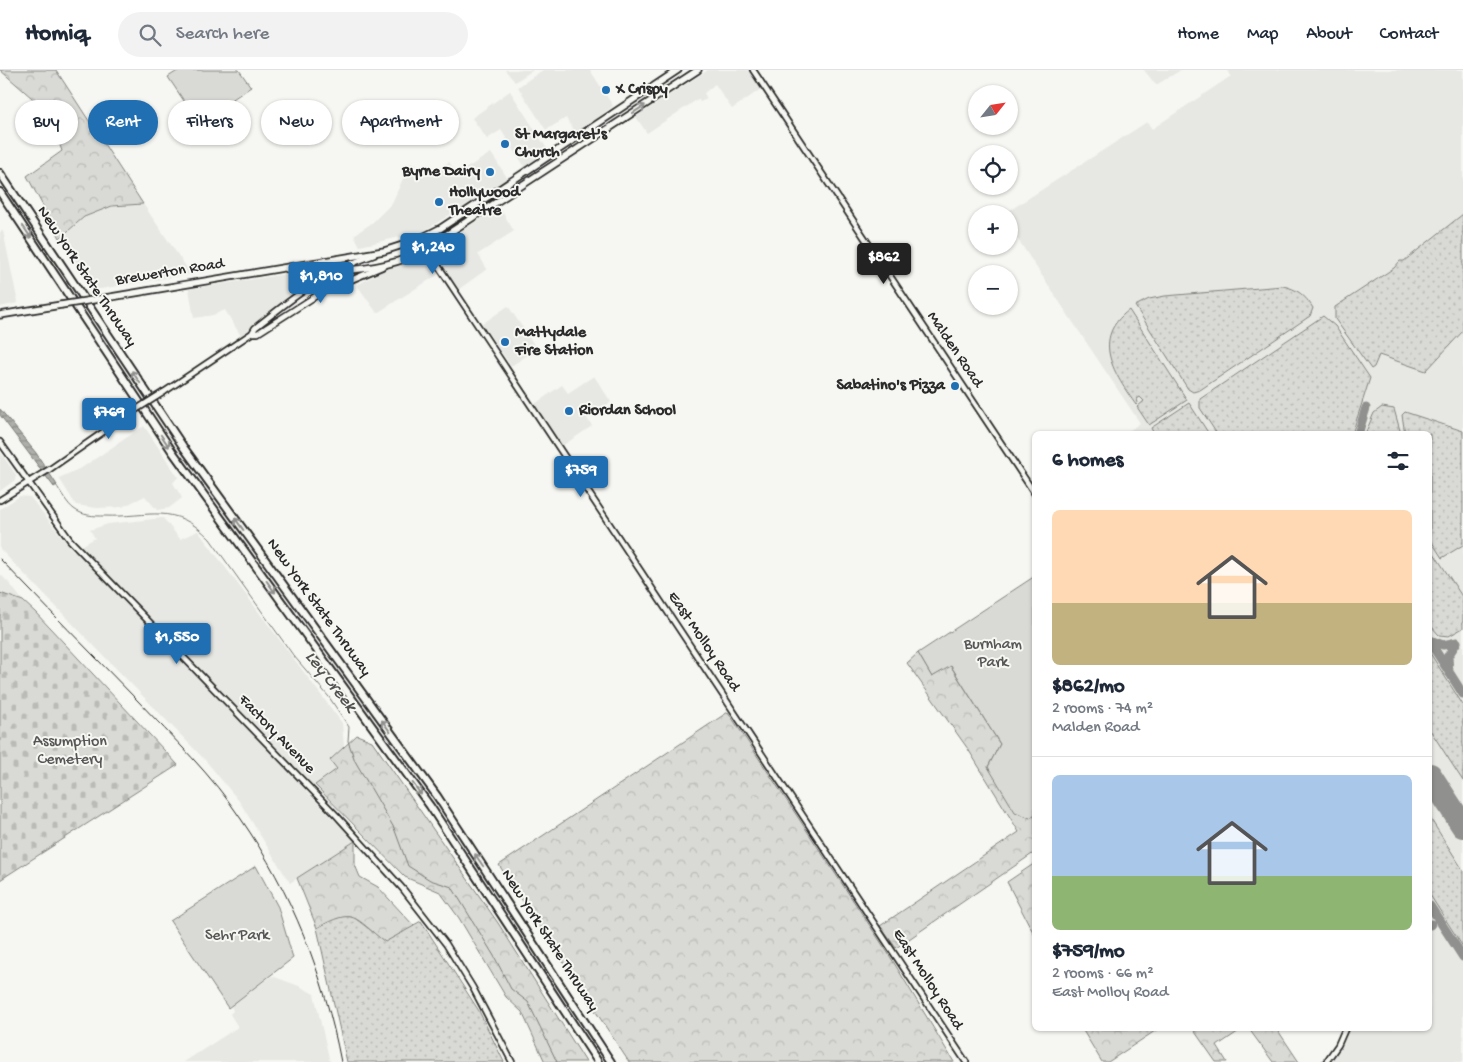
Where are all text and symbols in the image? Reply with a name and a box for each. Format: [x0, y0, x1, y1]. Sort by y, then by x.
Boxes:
search box [118, 12, 468, 57]
text: Homiq [25, 20, 88, 49]
icon: search [136, 21, 164, 49]
text: Search here [176, 23, 269, 46]
text: Home [1177, 24, 1219, 45]
text: Map [1247, 24, 1278, 45]
text: About [1306, 24, 1352, 45]
text: Contact [1380, 24, 1438, 45]
place label: X Crispy [615, 81, 668, 100]
marker: X Crispy [600, 84, 612, 96]
north arrow [968, 85, 1018, 135]
map controls [968, 85, 1018, 315]
chip: Buy [15, 100, 78, 145]
chip: Rent [88, 100, 158, 145]
chip: Filters [168, 100, 251, 145]
chip: New [261, 100, 332, 145]
chip: Apartment [342, 100, 459, 145]
one-way arrow [632, 104, 646, 114]
place label: St Margaret's Church [514, 126, 608, 163]
marker: St Margaret's Church [499, 138, 511, 150]
button: locate [968, 145, 1018, 195]
place label: Byrne Dairy [401, 163, 480, 182]
marker: Byrne Dairy [484, 166, 496, 178]
place label: Hollywood Theatre [447, 184, 521, 221]
marker: Hollywood Theatre [433, 196, 445, 208]
street label: New York State Thruway [32, 203, 140, 351]
button: + [968, 205, 1018, 255]
one-way arrow [22, 225, 32, 239]
pin: $1,240 [392, 232, 474, 275]
text: $1,240 [411, 239, 455, 258]
pin: $862 [854, 242, 914, 285]
text: $862 [868, 249, 900, 268]
street label: Brewerton Road [113, 255, 227, 291]
pin: $1,810 [280, 262, 362, 304]
button: − [968, 265, 1018, 315]
text: $1,810 [300, 268, 342, 287]
street label: Malden Road [922, 308, 987, 393]
place label: Mattydale Fire Station [514, 324, 594, 361]
marker: Mattydale Fire Station [499, 336, 511, 348]
one-way arrow [131, 370, 141, 384]
place label: Sabatino's Pizza [836, 377, 946, 396]
marker: Sabatino's Pizza [949, 380, 961, 392]
pin: $769 [79, 398, 139, 440]
place label: Riordan School [578, 402, 677, 421]
text: $769 [93, 404, 125, 423]
marker: Riordan School [563, 405, 575, 417]
one-way arrow [160, 433, 170, 447]
icon: filters [1384, 447, 1412, 475]
text: 6 homes [1052, 449, 1123, 474]
pin: $759 [551, 456, 611, 498]
text: $759 [565, 462, 597, 481]
one-way arrow [234, 517, 244, 531]
street label: New York State Thruway [262, 535, 374, 681]
icon: home [1187, 542, 1277, 632]
one-way arrow [265, 579, 276, 593]
street label: East Molloy Road [663, 588, 744, 697]
pin: $1,550 [136, 622, 218, 665]
text: $1,550 [155, 629, 199, 648]
park label: Burnham Park [963, 636, 1023, 673]
water label: Ley Creek [300, 647, 362, 718]
text: $862/mo [1052, 675, 1125, 700]
street label: Factory Avenue [233, 691, 319, 779]
text: 2 rooms · 74 m² [1052, 700, 1153, 719]
one-way arrow [381, 719, 391, 733]
text: Malden Road [1052, 719, 1139, 738]
park label: Assumption Cemetery [33, 733, 107, 770]
one-way arrow [412, 782, 423, 795]
icon: home [1187, 808, 1277, 898]
one-way arrow [474, 853, 484, 867]
street label: New York State Thruway [496, 866, 602, 1016]
street label: East Molloy Road [887, 926, 968, 1035]
park label: Sehr Park [205, 927, 271, 946]
text: $759/mo [1052, 940, 1125, 965]
text: 2 rooms · 66 m² [1052, 965, 1153, 984]
text: East Molloy Road [1052, 984, 1168, 1003]

